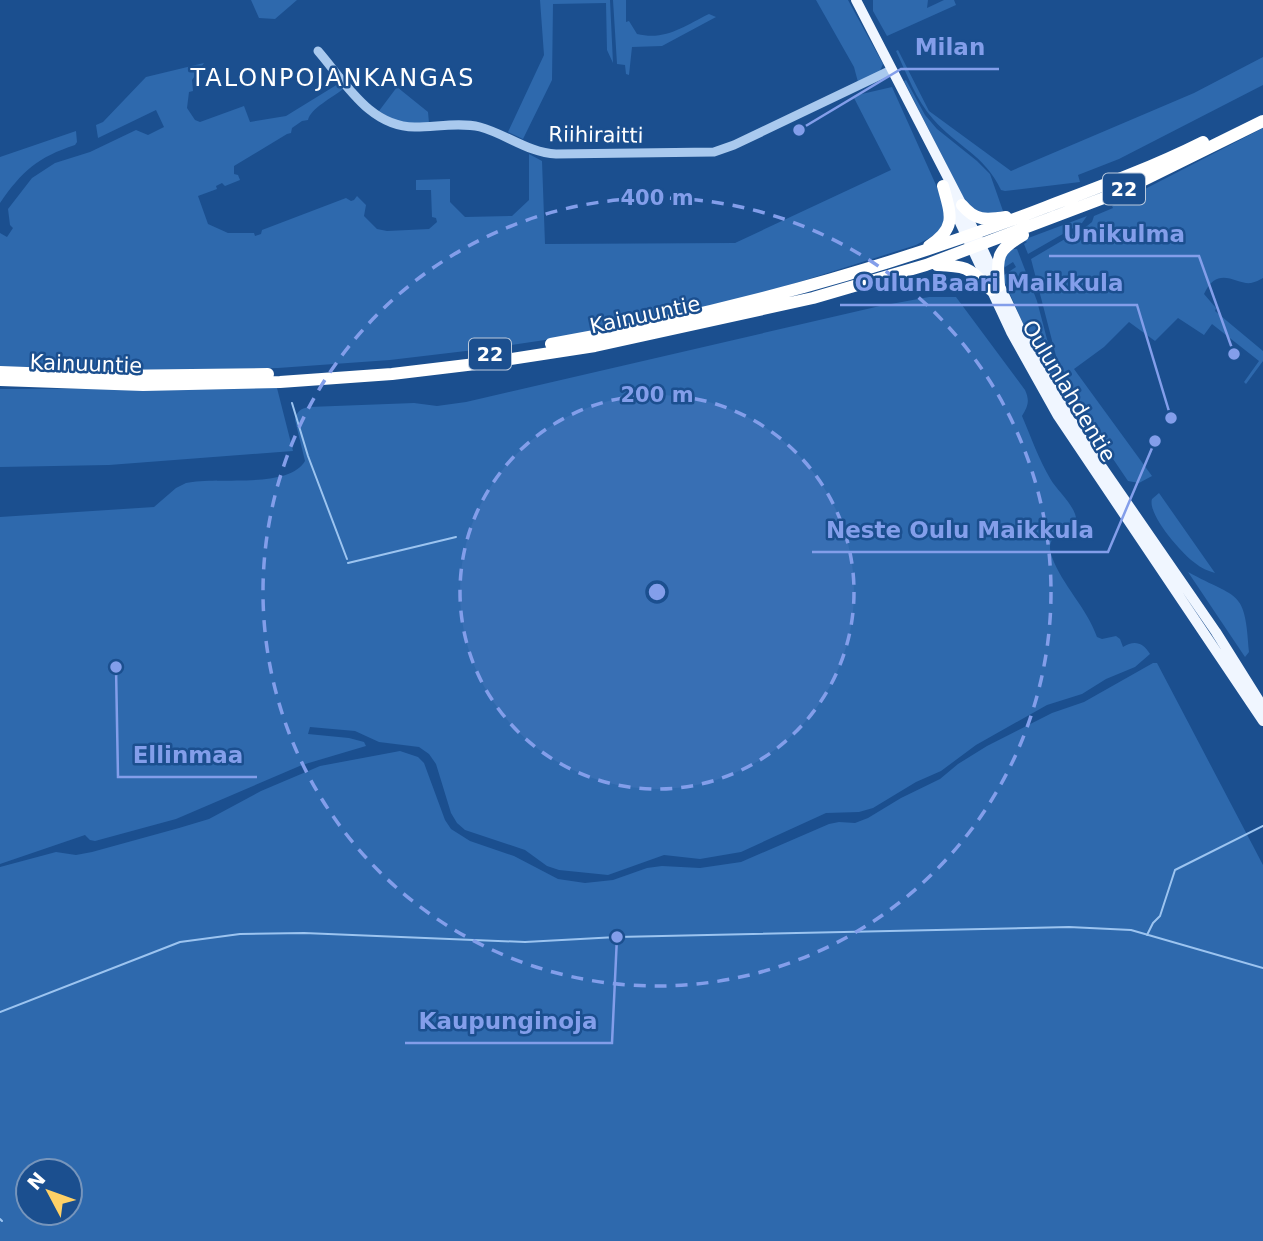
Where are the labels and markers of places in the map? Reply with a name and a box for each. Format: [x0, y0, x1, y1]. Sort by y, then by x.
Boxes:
callout: Milan [901, 25, 999, 69]
callout: Unikulma [1049, 212, 1199, 256]
callout: OulunBaari Maikkula [840, 261, 1137, 305]
callout: Neste Oulu Maikkula [812, 508, 1108, 552]
centre of rings [645, 580, 669, 604]
callout: Ellinmaa [118, 733, 257, 777]
callout: Kaupunginoja [405, 999, 612, 1043]

